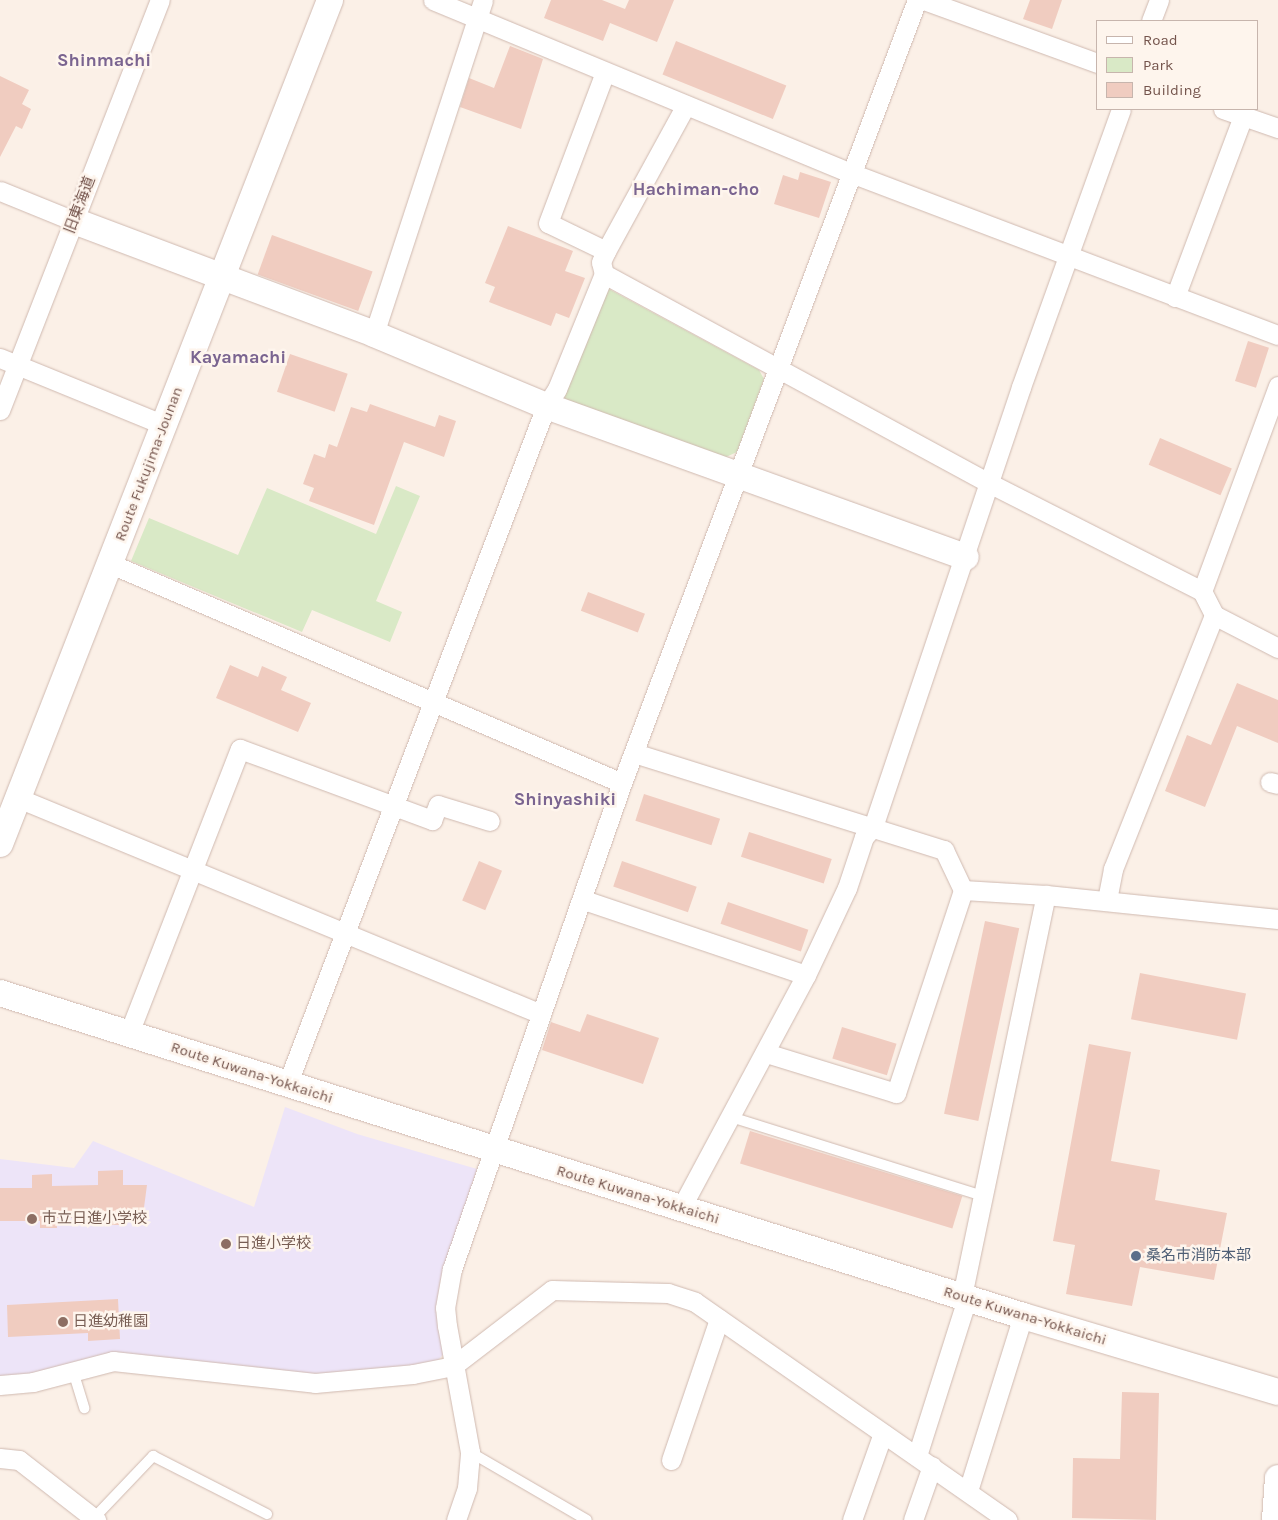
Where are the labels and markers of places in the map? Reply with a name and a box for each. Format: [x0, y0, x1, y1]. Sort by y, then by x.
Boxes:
place label: 市立日進小学校 [42, 1210, 147, 1228]
marker: 市立日進小学校 [26, 1213, 38, 1225]
place label: 日進小学校 [236, 1235, 311, 1253]
marker: 日進小学校 [220, 1238, 232, 1250]
place label: 桑名市消防本部 [1146, 1247, 1251, 1265]
marker: 桑名市消防本部 [1130, 1250, 1142, 1262]
place label: 日進幼稚園 [73, 1313, 148, 1331]
marker: 日進幼稚園 [57, 1316, 69, 1328]

